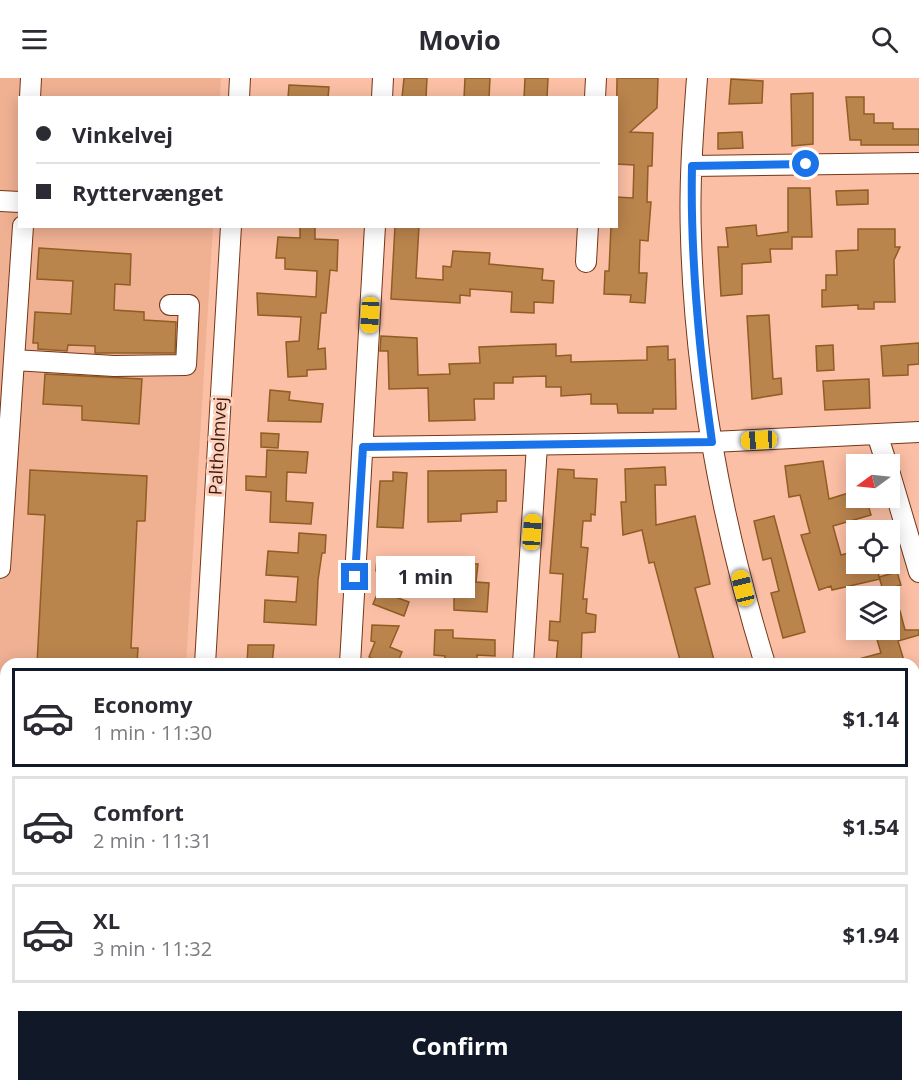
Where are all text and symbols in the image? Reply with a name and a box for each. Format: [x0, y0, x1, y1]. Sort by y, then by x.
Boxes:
text: Movio [418, 21, 501, 58]
icon: menu [18, 23, 51, 56]
icon: search [868, 23, 901, 56]
text: Vinkelvej [72, 119, 173, 149]
route start [792, 150, 819, 177]
text: Ryttervænget [72, 177, 223, 207]
car [360, 297, 380, 333]
street label: Paltholmvej [202, 396, 232, 496]
car [741, 430, 777, 450]
north arrow [846, 454, 900, 508]
map controls [846, 454, 900, 640]
car [522, 513, 542, 551]
button: locate [846, 520, 900, 574]
callout: 1 min [376, 556, 475, 598]
route end [341, 563, 368, 590]
text: 1 min [398, 563, 453, 590]
car [730, 568, 756, 608]
button: layers [846, 586, 900, 640]
text: Economy [93, 689, 192, 719]
icon: car [21, 691, 75, 745]
text: $1.14 [842, 703, 899, 733]
text: 1 min · 11:30 [93, 719, 212, 746]
text: Comfort [93, 797, 184, 827]
icon: car [21, 799, 75, 853]
text: $1.54 [842, 811, 899, 841]
text: 2 min · 11:31 [93, 827, 212, 854]
text: XL [93, 905, 120, 935]
icon: car [21, 907, 75, 961]
text: $1.94 [842, 919, 899, 949]
text: 3 min · 11:32 [93, 935, 212, 962]
button: Confirm [18, 1011, 902, 1080]

